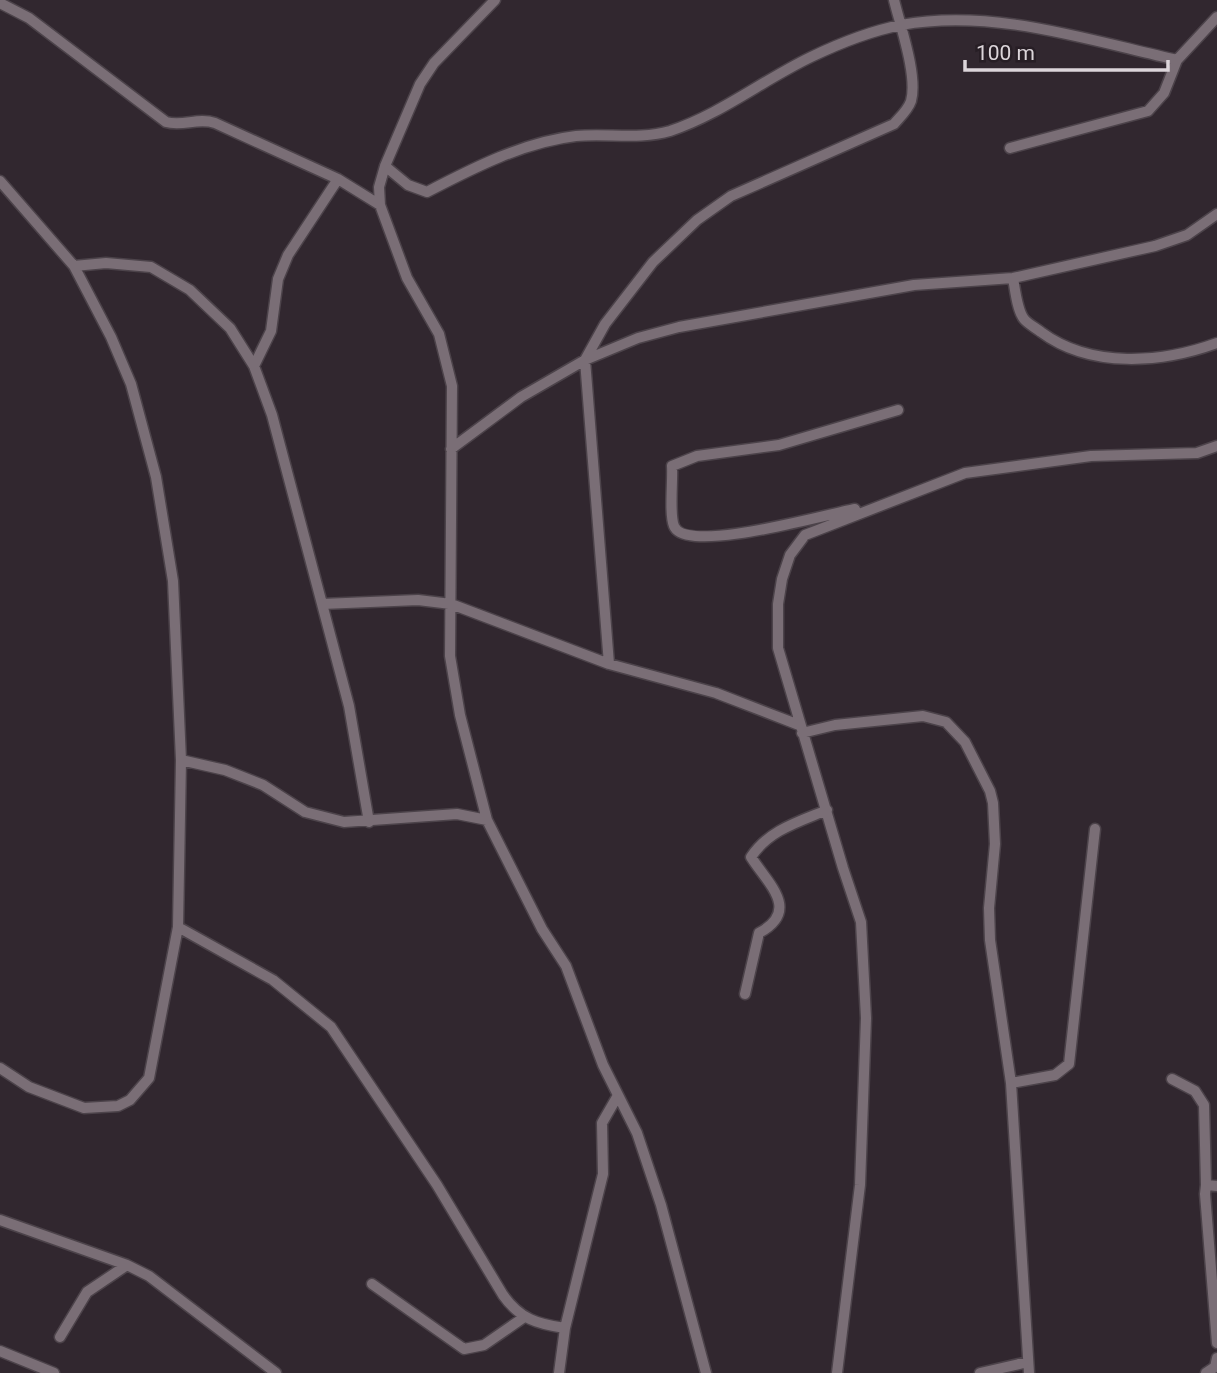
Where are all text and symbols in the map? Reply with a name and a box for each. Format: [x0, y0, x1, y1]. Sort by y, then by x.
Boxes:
scale bar [965, 28, 1168, 72]
text: 100 m [976, 41, 1035, 65]

